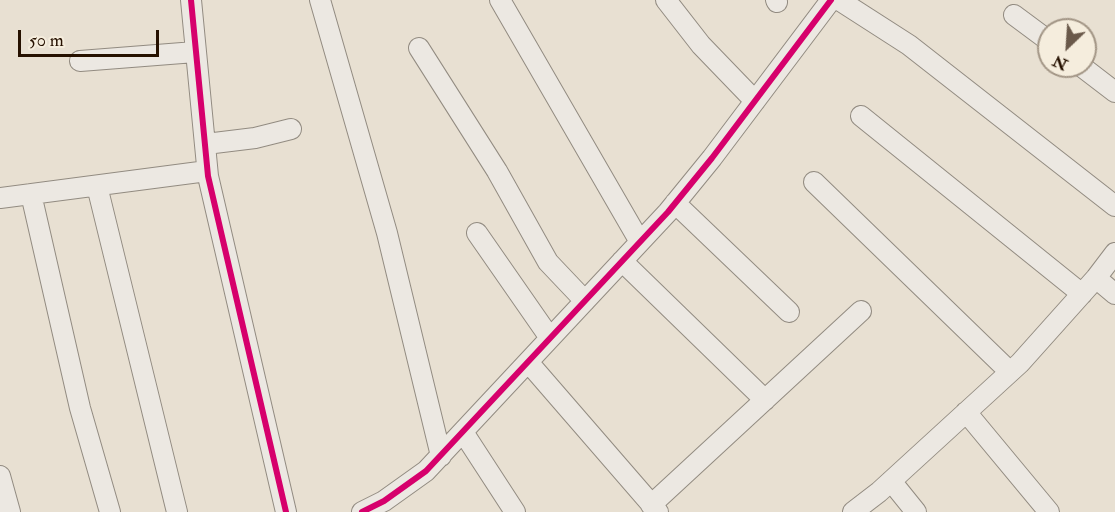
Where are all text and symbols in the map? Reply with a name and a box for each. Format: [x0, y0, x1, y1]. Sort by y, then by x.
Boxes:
scale bar [21, 18, 162, 56]
north arrow [1037, 18, 1097, 78]
text: 50 m [29, 29, 64, 52]
text: N [1050, 50, 1071, 75]

